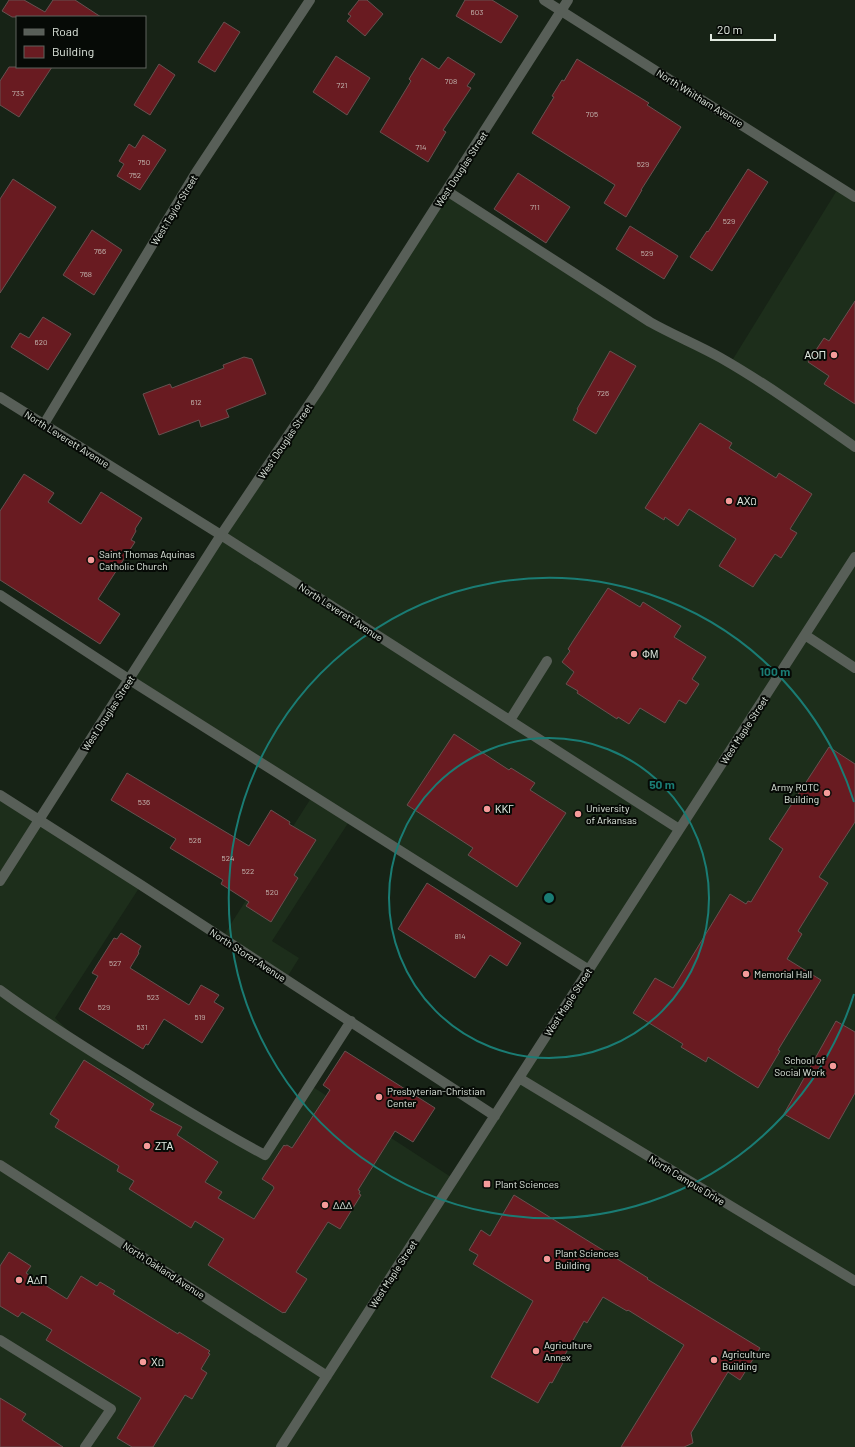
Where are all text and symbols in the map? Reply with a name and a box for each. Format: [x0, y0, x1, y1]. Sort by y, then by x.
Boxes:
house number: 603 [471, 7, 483, 17]
legend [16, 16, 146, 68]
scale bar [711, 16, 775, 42]
text: 20 m [717, 22, 743, 36]
text: Road [52, 24, 79, 38]
text: Building [52, 44, 94, 58]
street label: North Whitham Avenue [654, 66, 746, 130]
house number: 708 [445, 76, 457, 86]
house number: 721 [337, 80, 348, 90]
house number: 733 [12, 88, 24, 98]
house number: 705 [586, 109, 598, 119]
street label: West Douglas Street [432, 129, 490, 209]
house number: 714 [415, 142, 427, 152]
house number: 750 [138, 157, 150, 167]
house number: 529 [637, 159, 649, 169]
house number: 752 [129, 170, 141, 180]
street label: West Taylor Street [148, 172, 200, 247]
house number: 711 [530, 202, 540, 212]
house number: 529 [723, 216, 735, 226]
house number: 766 [94, 246, 106, 256]
house number: 529 [641, 248, 653, 258]
house number: 768 [80, 269, 92, 279]
house number: 620 [35, 337, 47, 347]
place label: ΑΟΠ [805, 349, 826, 361]
marker: ΑΟΠ [829, 350, 839, 360]
house number: 726 [597, 388, 609, 398]
house number: 612 [190, 397, 202, 407]
street label: West Douglas Street [255, 401, 315, 481]
street label: North Leverett Avenue [22, 408, 112, 470]
place label: ΑΧΩ [737, 495, 757, 507]
marker: ΑΧΩ [724, 496, 734, 506]
place label: Saint Thomas Aquinas Catholic Church [99, 548, 195, 572]
marker: Saint Thomas Aquinas Catholic Church [86, 555, 96, 565]
street label: North Leverett Avenue [297, 580, 385, 644]
place label: ΦΜ [642, 648, 658, 660]
marker: ΦΜ [629, 649, 639, 659]
text: 100 m [760, 664, 790, 678]
street label: West Douglas Street [79, 673, 137, 753]
street label: West Maple Street [718, 693, 771, 766]
text: 50 m [649, 777, 675, 791]
place label: Army ROTC Building [771, 781, 819, 805]
marker: Army ROTC Building [822, 788, 832, 798]
house number: 536 [138, 797, 150, 807]
place label: University of Arkansas [586, 802, 637, 826]
place label: ΚΚΓ [495, 803, 514, 815]
marker: ΚΚΓ [482, 804, 492, 814]
marker: University of Arkansas [573, 809, 583, 819]
house number: 526 [189, 835, 201, 845]
house number: 524 [222, 853, 234, 863]
house number: 522 [242, 866, 254, 876]
house number: 520 [266, 887, 278, 897]
centre of rings [542, 891, 556, 905]
street label: North Storer Avenue [208, 926, 288, 984]
house number: 814 [454, 931, 466, 941]
house number: 527 [109, 958, 121, 968]
street label: West Maple Street [542, 965, 595, 1038]
place label: Memorial Hall [754, 968, 812, 980]
marker: Memorial Hall [741, 969, 751, 979]
house number: 523 [147, 992, 159, 1002]
house number: 529 [98, 1002, 110, 1012]
house number: 519 [195, 1012, 205, 1022]
house number: 531 [137, 1022, 148, 1032]
place label: School of Social Work [774, 1054, 825, 1078]
marker: School of Social Work [828, 1061, 838, 1071]
place label: Presbyterian-Christian Center [387, 1085, 485, 1109]
marker: Presbyterian-Christian Center [374, 1092, 384, 1102]
place label: ΖΤΑ [155, 1140, 173, 1152]
marker: ΖΤΑ [142, 1141, 152, 1151]
street label: North Campus Drive [647, 1153, 727, 1207]
place label: Plant Sciences [495, 1178, 559, 1190]
marker: Plant Sciences [482, 1179, 492, 1189]
place label: ΔΔΔ [333, 1199, 353, 1211]
marker: ΔΔΔ [320, 1200, 330, 1210]
street label: West Maple Street [367, 1237, 420, 1310]
street label: North Oakland Avenue [121, 1239, 207, 1301]
place label: Plant Sciences Building [555, 1247, 619, 1271]
marker: Plant Sciences Building [542, 1254, 552, 1264]
place label: ΑΔΠ [27, 1274, 47, 1286]
marker: ΑΔΠ [14, 1275, 24, 1285]
place label: Agriculture Annex [544, 1339, 592, 1363]
marker: Agriculture Annex [531, 1346, 541, 1356]
place label: Agriculture Building [722, 1348, 770, 1372]
marker: Agriculture Building [709, 1355, 719, 1365]
place label: ΧΩ [151, 1356, 164, 1368]
marker: ΧΩ [138, 1357, 148, 1367]

